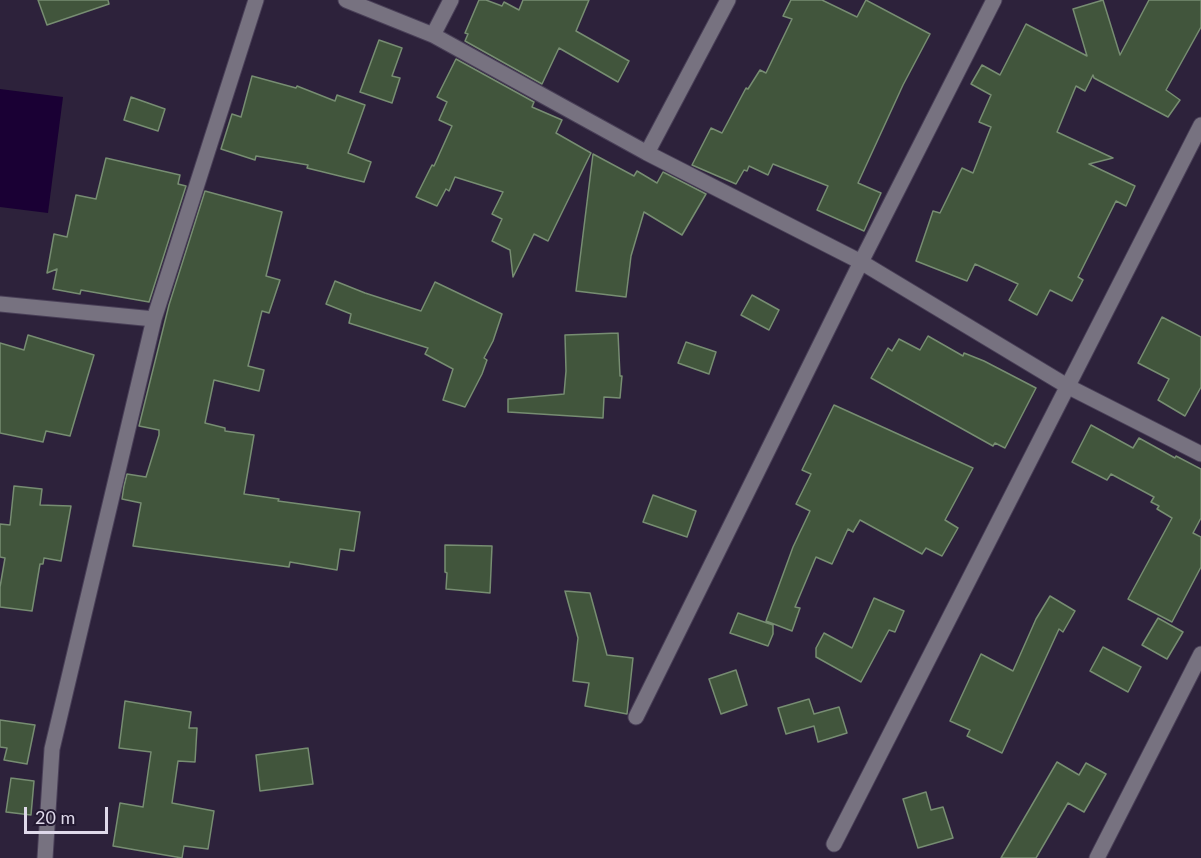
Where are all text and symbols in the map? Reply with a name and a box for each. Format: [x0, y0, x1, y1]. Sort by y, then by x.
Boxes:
scale bar [27, 795, 111, 833]
text: 20 m [35, 806, 75, 828]

